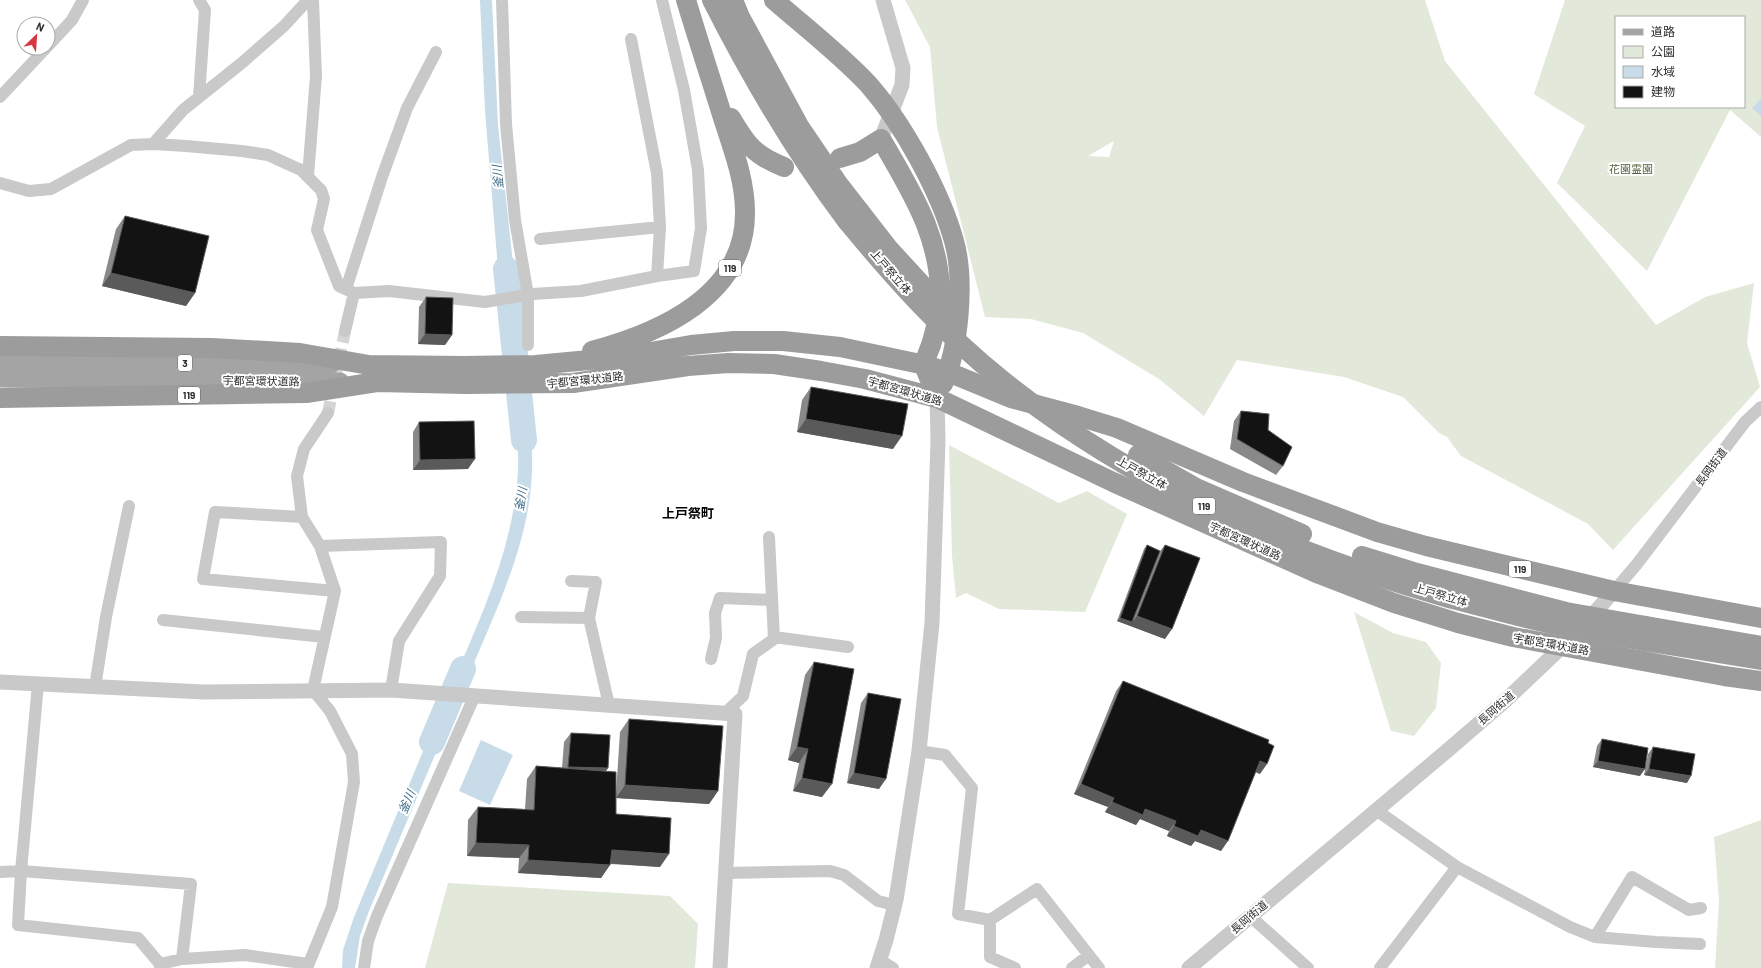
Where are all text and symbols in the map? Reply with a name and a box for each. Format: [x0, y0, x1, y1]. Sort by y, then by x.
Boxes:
north arrow [16, 16, 56, 56]
legend [1615, 16, 1745, 108]
text: N [34, 19, 47, 34]
text: 道路 [1651, 24, 1675, 38]
text: 公園 [1651, 44, 1675, 58]
text: 水域 [1651, 64, 1675, 78]
text: 建物 [1651, 84, 1675, 98]
park label: 花園霊園 [1609, 162, 1653, 175]
water label: 釜川 [489, 163, 505, 190]
street label: 上戸祭立体 [868, 247, 915, 297]
road number: 119 [719, 260, 741, 276]
road number: 3 [178, 355, 192, 371]
street label: 宇都宮環状道路 [546, 369, 624, 390]
street label: 宇都宮環状道路 [222, 373, 300, 388]
street label: 宇都宮環状道路 [866, 374, 944, 407]
road number: 119 [178, 387, 200, 403]
street label: 長岡街道 [1692, 445, 1729, 488]
street label: 上戸祭立体 [1115, 454, 1170, 492]
water label: 釜川 [511, 484, 529, 512]
road number: 119 [1193, 498, 1215, 514]
district label: 上戸祭町 [662, 505, 714, 521]
street label: 宇都宮環状道路 [1207, 519, 1283, 562]
road number: 119 [1509, 561, 1531, 577]
street label: 上戸祭立体 [1413, 581, 1470, 609]
street label: 宇都宮環状道路 [1512, 630, 1590, 657]
street label: 長岡街道 [1475, 688, 1517, 727]
water label: 釜川 [395, 786, 418, 815]
street label: 長岡街道 [1228, 897, 1270, 936]

